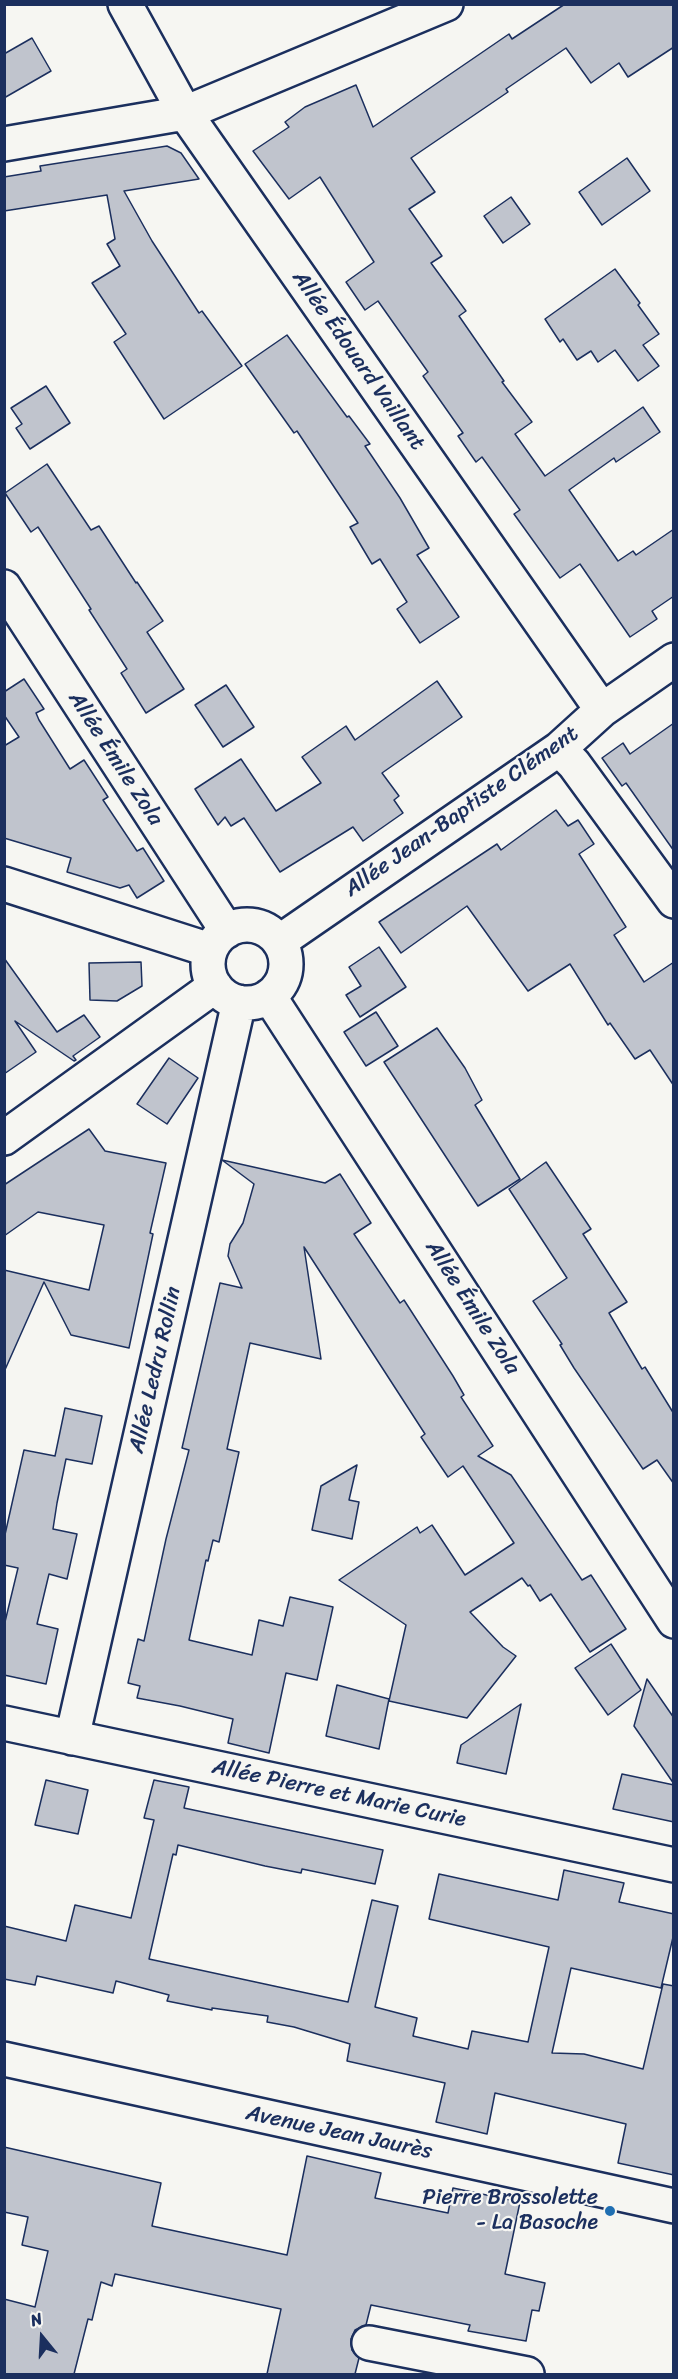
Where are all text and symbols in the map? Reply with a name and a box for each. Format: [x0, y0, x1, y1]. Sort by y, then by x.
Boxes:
street label: Allée Édouard Vaillant [286, 266, 430, 456]
street label: Allée Émile Zola [62, 687, 168, 831]
street label: Allée Jean-Baptiste Clément [340, 721, 584, 903]
street label: Allée Émile Zola [419, 1236, 525, 1380]
street label: Allée Ledru Rollin [124, 1284, 188, 1456]
street label: Allée Pierre et Marie Curie [210, 1754, 468, 1834]
street label: Avenue Jean Jaurès [243, 2100, 435, 2166]
place label: Pierre Brossolette - La Basoche [422, 2185, 598, 2236]
marker: Pierre Brossolette - La Basoche [603, 2204, 617, 2218]
text: N [27, 2304, 46, 2335]
north arrow [12, 2307, 72, 2367]

